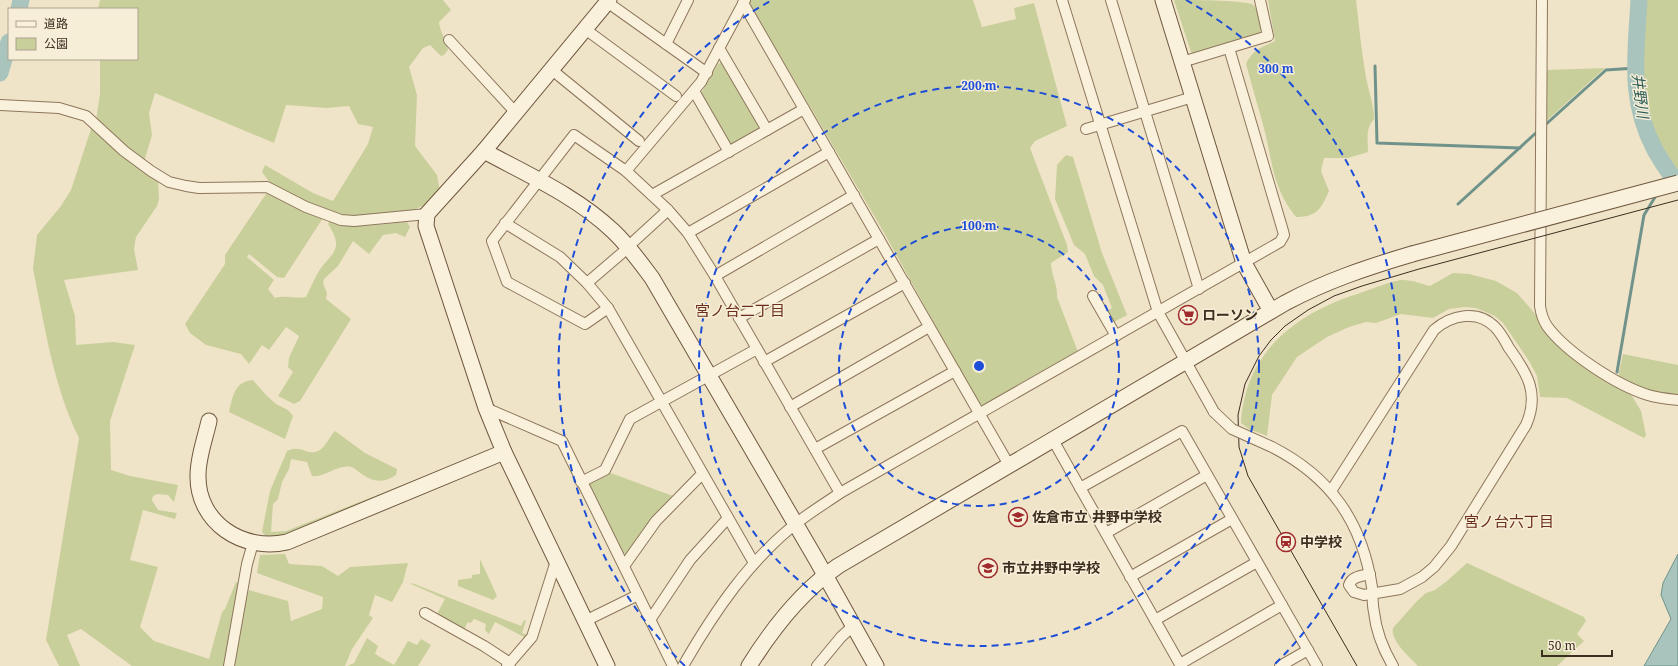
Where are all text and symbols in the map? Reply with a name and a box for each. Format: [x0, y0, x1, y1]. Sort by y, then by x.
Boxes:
legend [8, 8, 138, 60]
text: 道路 [44, 15, 68, 32]
text: 公園 [44, 35, 68, 52]
text: 300 m [1258, 60, 1294, 77]
water label: 井野川 [1628, 72, 1654, 121]
text: 200 m [961, 77, 997, 94]
text: 100 m [961, 217, 997, 234]
district label: 宮ノ台二丁目 [695, 300, 785, 320]
supermarket icon: ローソン [1177, 304, 1199, 326]
place label: ローソン [1202, 305, 1258, 324]
centre of rings [972, 359, 986, 373]
school or university icon: 佐倉市立 井野中学校 [1007, 506, 1029, 528]
place label: 佐倉市立 井野中学校 [1032, 507, 1162, 526]
district label: 宮ノ台六丁目 [1464, 511, 1554, 531]
station icon: 中学校 [1275, 531, 1297, 553]
place label: 中学校 [1300, 532, 1342, 551]
school or university icon: 市立井野中学校 [977, 557, 999, 579]
place label: 市立井野中学校 [1002, 558, 1100, 577]
scale bar [1542, 632, 1612, 658]
text: 50 m [1548, 637, 1576, 654]

